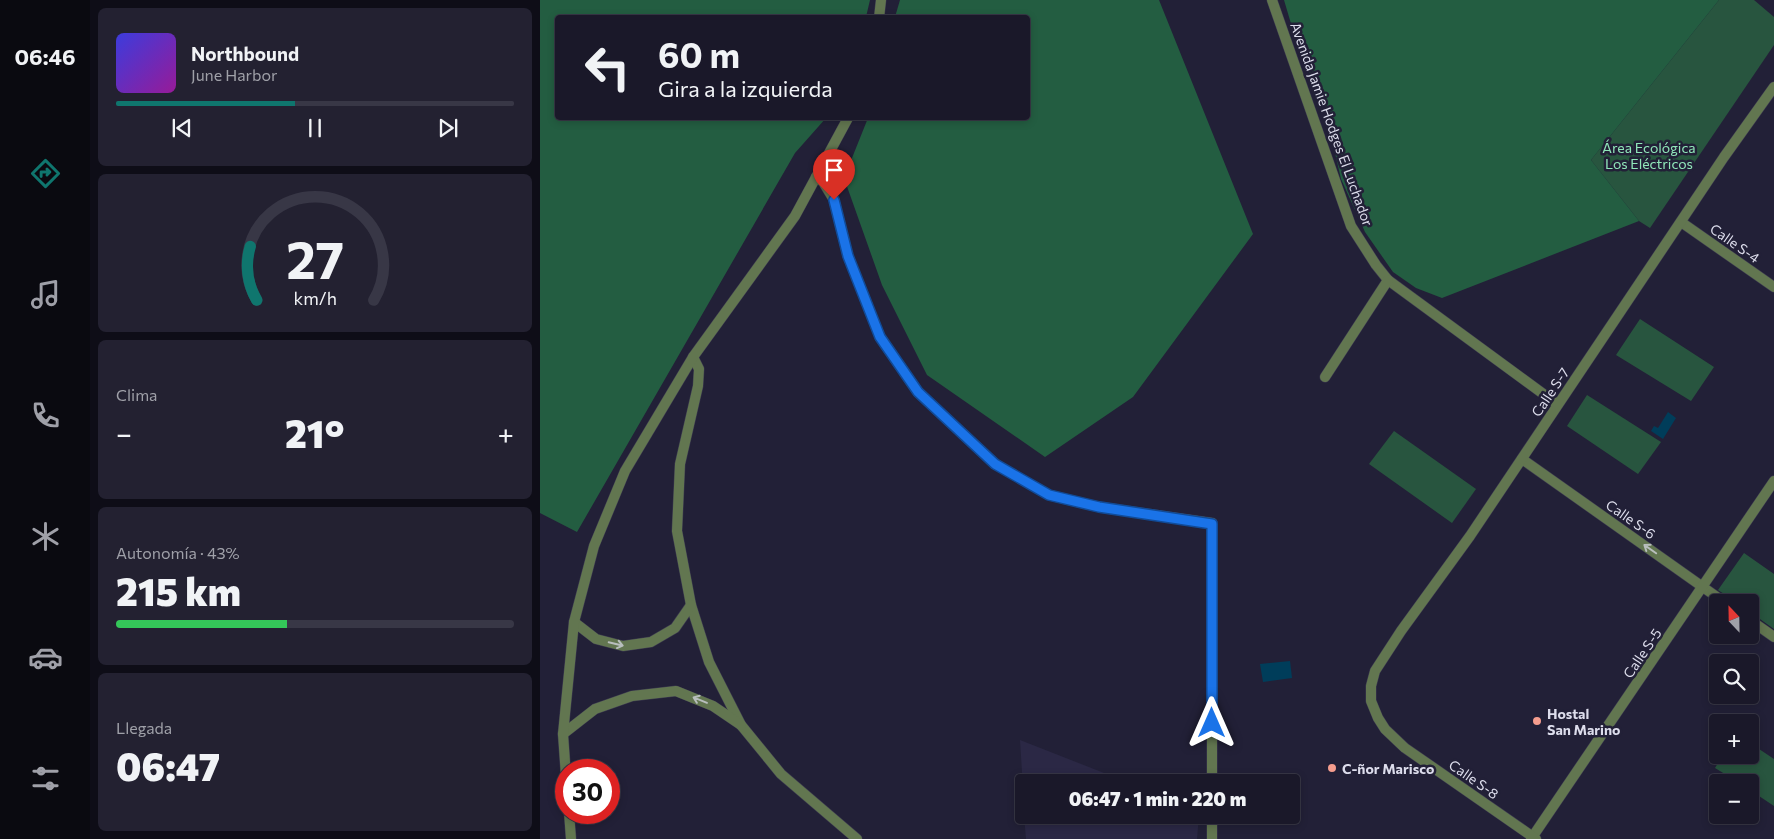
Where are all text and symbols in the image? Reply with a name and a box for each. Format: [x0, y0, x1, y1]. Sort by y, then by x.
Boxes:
street label: Avenida Jamie Hodges El Luchador [1287, 20, 1377, 229]
text: 60 m [658, 32, 740, 75]
icon: left [575, 35, 640, 100]
text: Northbound [191, 42, 299, 65]
text: 06:46 [14, 43, 76, 70]
text: June Harbor [191, 65, 277, 84]
text: Gira a la izquierda [658, 75, 833, 102]
icon: previous [168, 114, 196, 142]
icon: pause [301, 114, 329, 142]
icon: next [434, 114, 462, 142]
park label: Área Ecológica Los Eléctricos [1602, 139, 1696, 172]
pin [813, 149, 855, 200]
icon: directions [28, 156, 63, 191]
icon: arrive [820, 156, 848, 184]
street label: Calle S-4 [1707, 220, 1764, 267]
text: 27 [286, 226, 344, 290]
icon: music [28, 277, 63, 312]
text: km/h [293, 287, 337, 309]
street label: Calle S-7 [1527, 364, 1573, 420]
text: Clima [116, 385, 157, 404]
icon: phone [28, 398, 63, 433]
text: 21° [285, 409, 345, 456]
text: − [116, 416, 132, 450]
text: + [498, 416, 514, 450]
street label: Calle S-6 [1603, 496, 1659, 542]
icon: climate [28, 519, 63, 554]
text: Autonomía · 43% [116, 543, 240, 562]
one-way arrow [1643, 544, 1657, 554]
text: 215 km [116, 567, 241, 614]
north arrow [1709, 594, 1759, 644]
map controls [1709, 594, 1759, 824]
street label: Calle S-5 [1619, 625, 1665, 681]
icon: car [28, 640, 63, 675]
one-way arrow [608, 640, 624, 649]
button: search [1709, 654, 1759, 704]
one-way arrow [693, 695, 708, 705]
position arrow [1185, 696, 1237, 748]
place label: Hostal San Marino [1547, 705, 1620, 738]
button: + [1709, 714, 1759, 764]
marker: Hostal San Marino [1531, 715, 1543, 727]
text: Llegada [116, 718, 172, 737]
text: 06:47 [116, 742, 220, 789]
street label: Calle S-8 [1446, 756, 1502, 802]
speed limit sign: 30 [555, 759, 620, 824]
place label: C-ñor Marisco [1342, 760, 1434, 777]
icon: filters [28, 761, 63, 796]
marker: C-ñor Marisco [1326, 762, 1338, 774]
button: − [1709, 774, 1759, 824]
text: 06:47 · 1 min · 220 m [1069, 787, 1246, 810]

